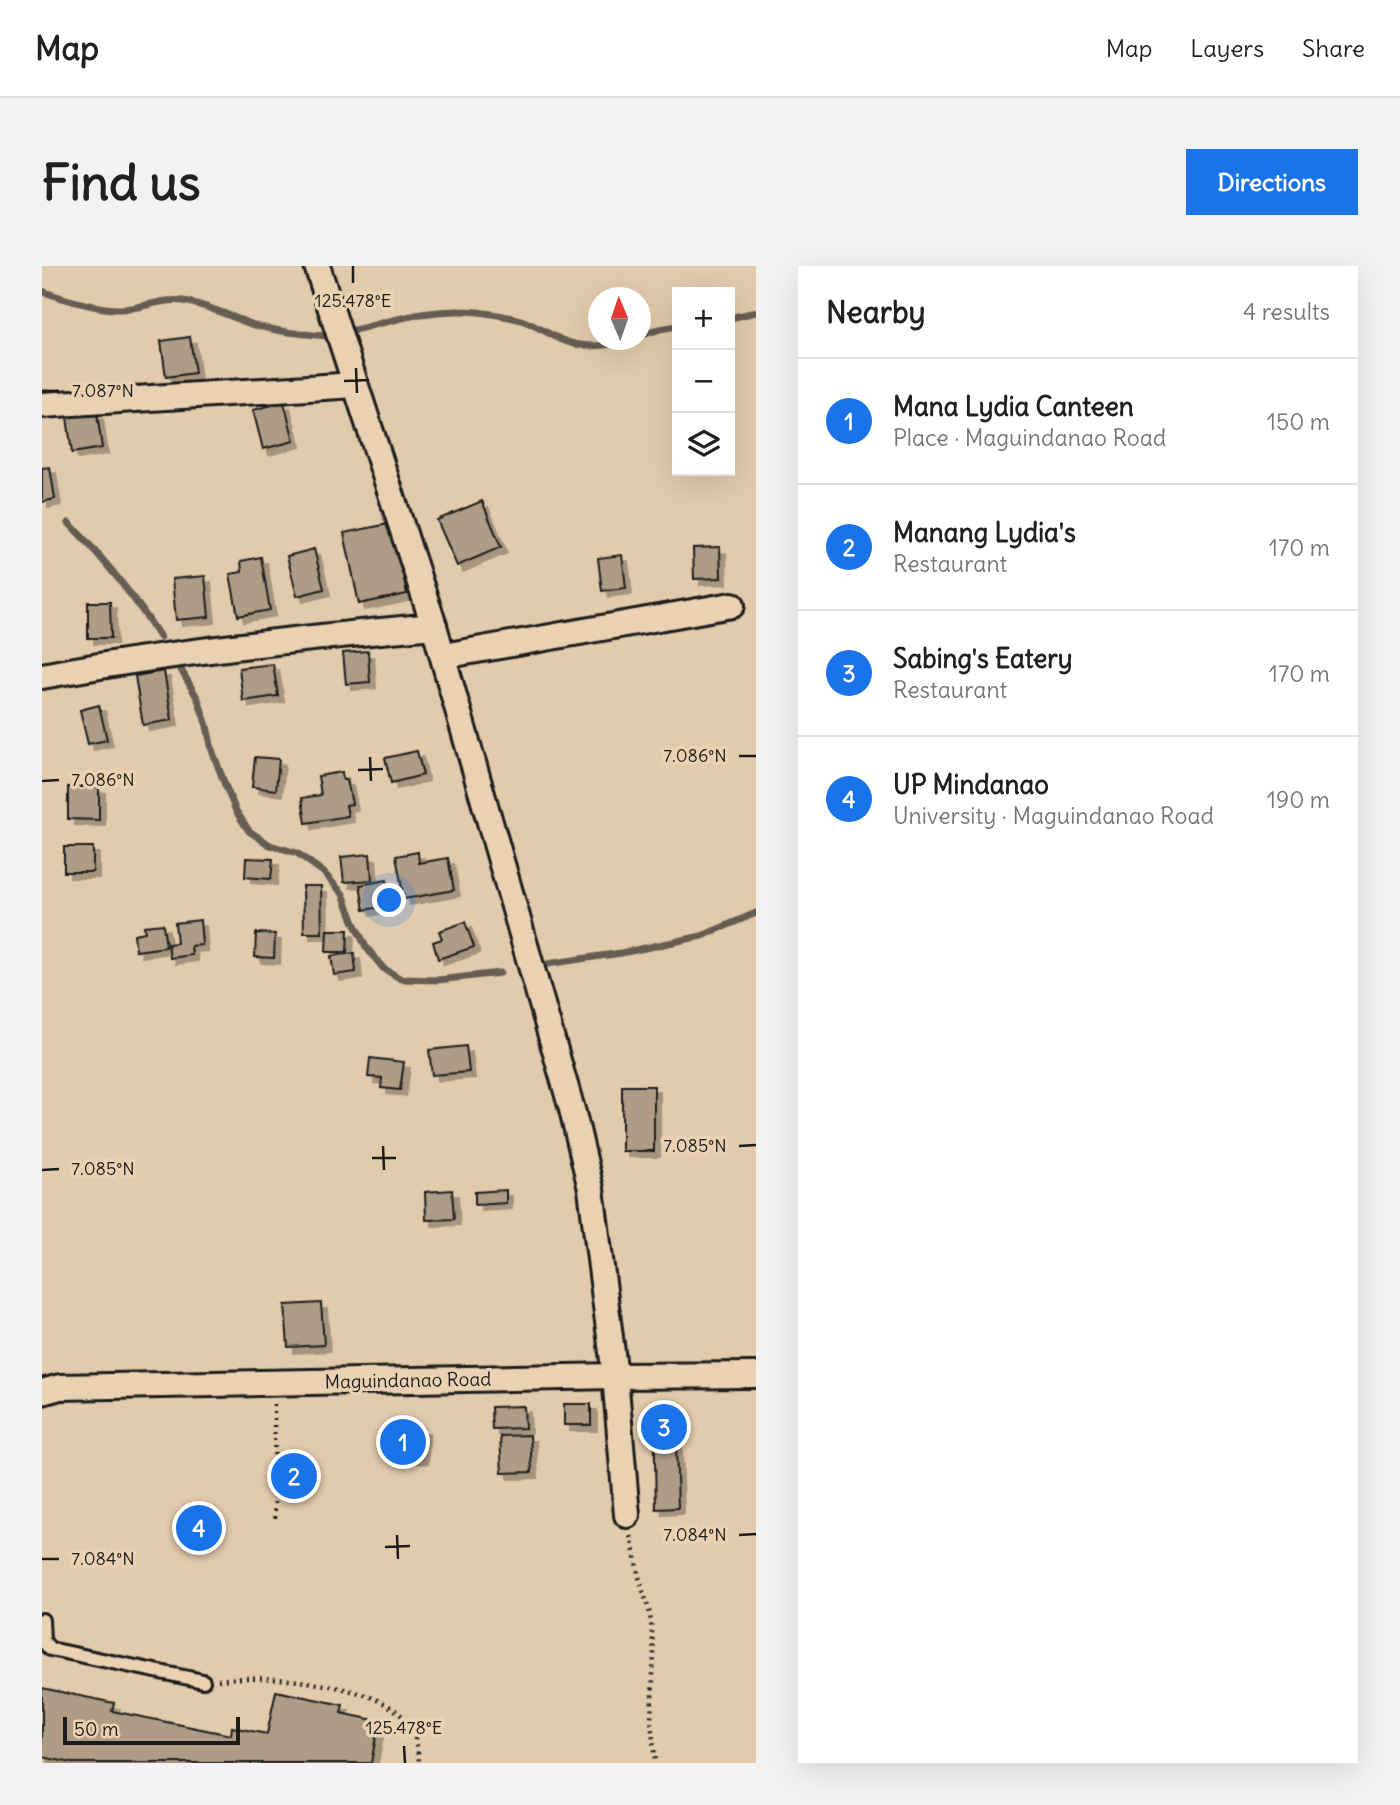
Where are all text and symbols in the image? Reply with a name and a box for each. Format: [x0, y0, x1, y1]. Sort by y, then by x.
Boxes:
text: Map [35, 27, 99, 69]
text: Map [1106, 33, 1152, 63]
text: Layers [1190, 33, 1264, 63]
text: Share [1302, 33, 1365, 63]
button: Directions [1186, 149, 1358, 215]
text: Find us [42, 152, 200, 213]
north arrow [588, 287, 651, 350]
map controls [672, 287, 735, 476]
button: + [672, 287, 735, 350]
text: 125.478°E [315, 289, 391, 312]
text: Nearby [826, 293, 926, 331]
text: 4 results [1243, 297, 1330, 326]
button: − [672, 350, 735, 413]
text: 7.087°N [72, 379, 134, 402]
text: Mana Lydia Canteen [893, 390, 1134, 423]
text: 1 [844, 407, 854, 436]
text: 150 m [1267, 407, 1330, 436]
button: layers [672, 413, 735, 476]
text: Place · Maguindanao Road [893, 423, 1166, 452]
text: Manang Lydia's [893, 516, 1076, 549]
text: 2 [843, 533, 855, 562]
text: 170 m [1269, 533, 1330, 562]
text: Restaurant [893, 549, 1007, 578]
text: Sabing's Eatery [893, 642, 1073, 675]
text: 3 [842, 659, 856, 688]
text: 170 m [1269, 659, 1330, 688]
text: Restaurant [893, 675, 1007, 704]
text: 7.086°N [663, 744, 727, 767]
text: 7.086°N [71, 768, 135, 791]
text: UP Mindanao [893, 768, 1049, 801]
text: 4 [842, 785, 856, 814]
text: 190 m [1267, 785, 1330, 814]
text: University · Maguindanao Road [893, 801, 1214, 830]
your location [372, 883, 406, 917]
text: 7.085°N [663, 1134, 727, 1157]
text: 7.085°N [71, 1157, 135, 1180]
street label: Maguindanao Road [325, 1367, 491, 1393]
pin: 3 [641, 1401, 687, 1453]
pin: 1 [380, 1416, 426, 1468]
pin: 2 [271, 1450, 317, 1502]
pin: 4 [176, 1502, 222, 1554]
text: 7.084°N [663, 1523, 727, 1546]
text: 7.084°N [71, 1547, 135, 1570]
scale bar [63, 1714, 240, 1746]
text: 125.478°E [366, 1716, 442, 1739]
text: 50 m [74, 1717, 119, 1741]

